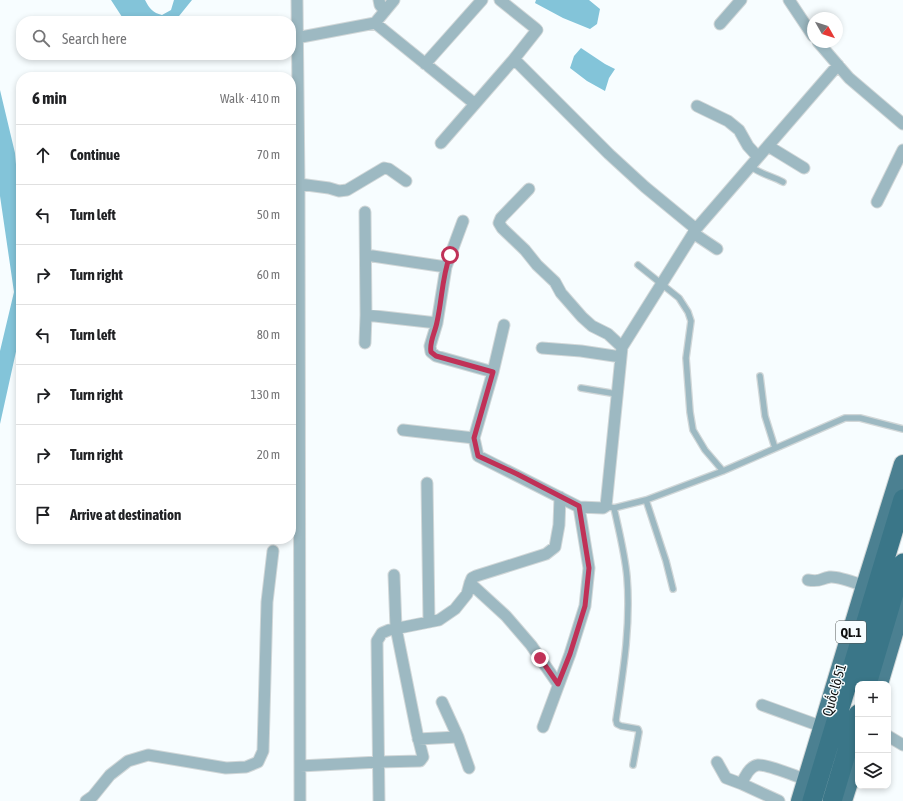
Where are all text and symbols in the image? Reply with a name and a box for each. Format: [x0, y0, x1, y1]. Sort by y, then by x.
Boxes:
north arrow [807, 12, 843, 48]
search box [16, 16, 296, 60]
icon: search [30, 27, 52, 49]
text: Search here [62, 30, 127, 47]
text: 6 min [32, 88, 67, 108]
text: Walk · 410 m [220, 91, 280, 106]
icon: ahead [32, 144, 54, 166]
text: Continue [70, 146, 120, 163]
text: 70 m [257, 147, 280, 162]
icon: left [32, 204, 54, 226]
text: Turn left [70, 206, 116, 223]
text: 50 m [257, 207, 280, 222]
route start [441, 246, 459, 264]
icon: right [32, 264, 54, 286]
text: Turn right [70, 266, 123, 283]
text: 60 m [257, 267, 280, 282]
icon: left [32, 324, 54, 346]
text: Turn left [70, 326, 116, 343]
text: 80 m [257, 327, 280, 342]
icon: right [32, 384, 54, 406]
text: Turn right [70, 386, 123, 403]
text: 130 m [251, 387, 280, 402]
icon: right [32, 444, 54, 466]
text: Turn right [70, 446, 123, 463]
text: 20 m [257, 447, 280, 462]
icon: arrive [32, 504, 54, 526]
text: Arrive at destination [70, 506, 181, 523]
road number: QL.1 [836, 621, 866, 643]
route end [531, 649, 549, 667]
street label: Quốc lộ 51 [818, 662, 849, 718]
map controls [855, 681, 891, 789]
button: + [855, 681, 891, 717]
button: − [855, 717, 891, 753]
button: layers [855, 753, 891, 789]

